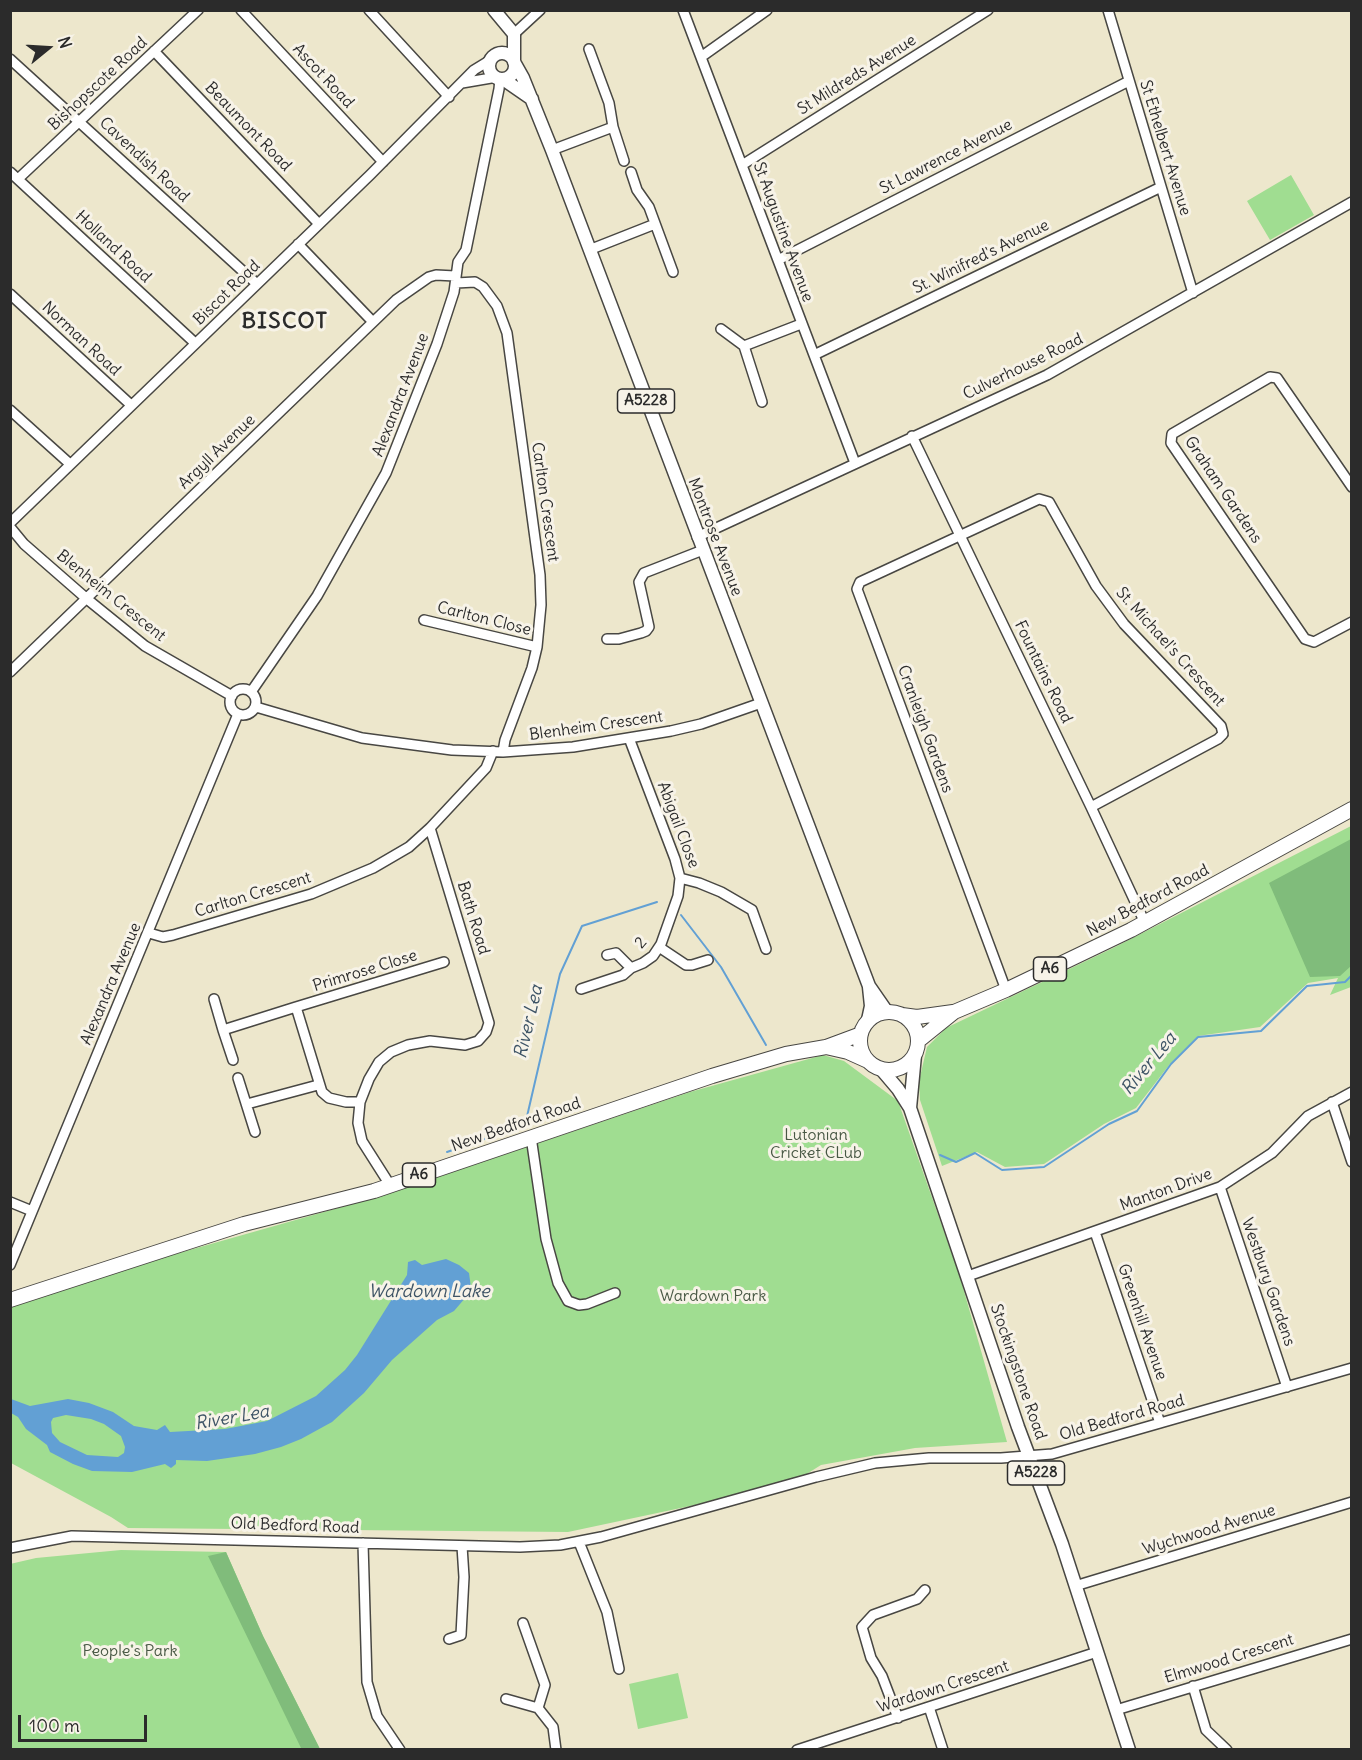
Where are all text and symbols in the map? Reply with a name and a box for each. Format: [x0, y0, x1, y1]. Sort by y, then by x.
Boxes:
north arrow [18, 18, 78, 78]
street label: St Mildreds Avenue [794, 31, 920, 119]
street label: Bishopscote Road [45, 33, 151, 135]
text: N [54, 34, 76, 51]
street label: Ascot Road [288, 40, 358, 112]
street label: Beaumont Road [201, 78, 295, 176]
street label: St Ethelbert Avenue [1135, 78, 1195, 218]
street label: Cavendish Road [95, 113, 193, 207]
street label: St Lawrence Avenue [877, 115, 1015, 199]
street label: St Augustine Avenue [749, 160, 817, 304]
street label: Holland Road [71, 207, 155, 287]
street label: St. Winifred's Avenue [910, 216, 1052, 298]
street label: Biscot Road [190, 257, 264, 329]
street label: Norman Road [38, 298, 124, 380]
district label: BISCOT [242, 309, 328, 335]
street label: Alexandra Avenue [369, 330, 433, 460]
street label: Culverhouse Road [960, 330, 1086, 404]
road number: A5228 [618, 389, 674, 413]
street label: Argyll Avenue [175, 411, 259, 493]
street label: Graham Gardens [1180, 433, 1266, 547]
street label: Carlton Crescent [527, 441, 563, 563]
street label: Montrose Avenue [684, 475, 746, 599]
street label: Blenheim Crescent [53, 546, 169, 646]
street label: St. Michael's Crescent [1111, 583, 1229, 711]
street label: Carlton Close [435, 598, 533, 640]
street label: Fountains Road [1010, 618, 1076, 726]
street label: Cranleigh Gardens [893, 663, 957, 795]
street label: Blenheim Crescent [528, 707, 664, 745]
street label: Abigail Close [653, 779, 703, 871]
street label: New Bedford Road [1084, 861, 1212, 941]
street label: Carlton Crescent [193, 868, 313, 922]
street label: Bath Road [453, 879, 493, 957]
street label: Alexandra Avenue [77, 920, 145, 1048]
street label: 2 [631, 933, 651, 953]
street label: Primrose Close [311, 946, 419, 996]
road number: A6 [1034, 957, 1066, 981]
water label: River Lea [510, 983, 548, 1061]
water label: River Lea [1117, 1028, 1181, 1100]
street label: New Bedford Road [449, 1094, 583, 1156]
park label: Lutonian Cricket CLub [770, 1125, 862, 1163]
road number: A6 [402, 1163, 436, 1187]
street label: Manton Drive [1117, 1164, 1215, 1216]
street label: Westbury Gardens [1237, 1215, 1299, 1349]
street label: Greenhill Avenue [1113, 1261, 1171, 1383]
water label: Wardown Lake [368, 1281, 490, 1303]
park label: Wardown Park [660, 1286, 766, 1306]
street label: Stockingstone Road [986, 1302, 1050, 1442]
street label: Old Bedford Road [1057, 1391, 1187, 1445]
water label: River Lea [193, 1401, 271, 1435]
road number: A5228 [1008, 1461, 1064, 1485]
street label: Wychwood Avenue [1140, 1501, 1278, 1559]
street label: Old Bedford Road [230, 1514, 360, 1538]
street label: Elmwood Crescent [1162, 1630, 1296, 1688]
park label: People's Park [82, 1641, 178, 1661]
street label: Wardown Crescent [875, 1657, 1011, 1717]
scale bar [21, 1703, 150, 1741]
text: 100 m [29, 1714, 80, 1737]

